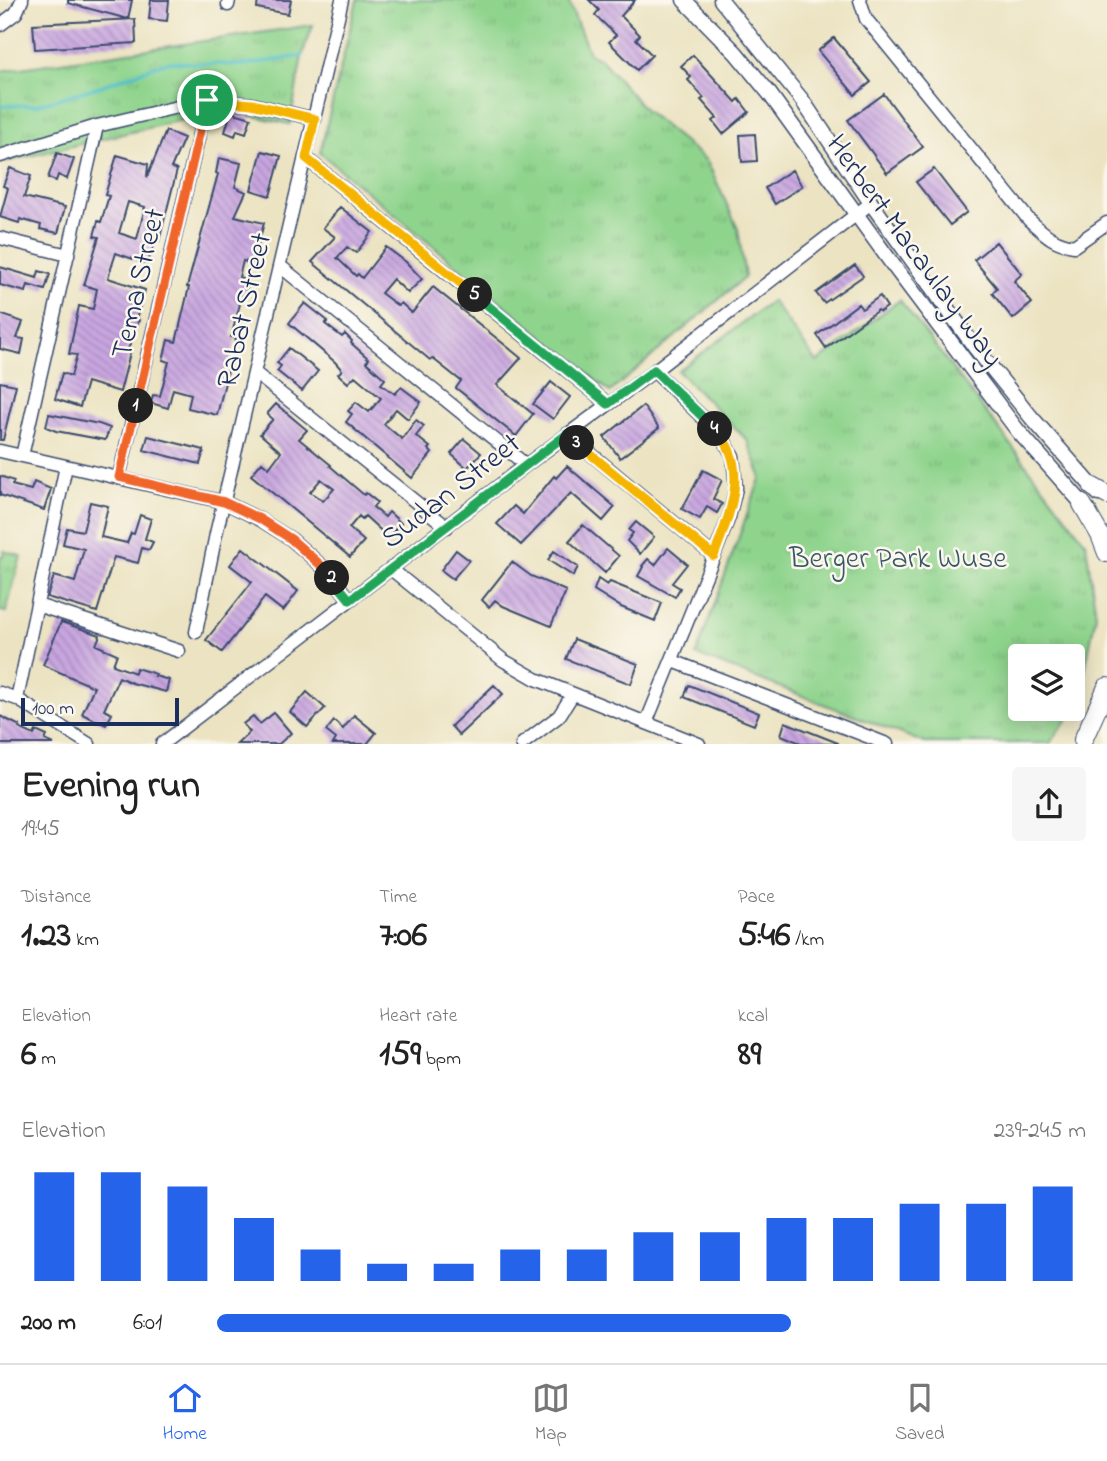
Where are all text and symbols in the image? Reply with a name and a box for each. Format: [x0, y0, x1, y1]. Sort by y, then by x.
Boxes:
pin [177, 70, 237, 130]
icon: arrive [188, 81, 226, 119]
street label: Herbert Macaulay Way [814, 126, 1013, 378]
street label: Tema Street [101, 204, 179, 363]
street label: Rabat Street [207, 229, 285, 393]
pin: 5 [458, 278, 492, 312]
text: 5 [469, 281, 480, 308]
pin: 1 [118, 388, 154, 424]
text: 1 [132, 392, 139, 419]
pin: 4 [698, 412, 732, 446]
text: 4 [711, 415, 718, 442]
street label: Sudan Street [372, 424, 531, 561]
pin: 3 [560, 426, 594, 460]
text: 3 [573, 429, 580, 456]
park label: Berger Park Wuse [788, 538, 1007, 582]
pin: 2 [314, 560, 350, 596]
text: 2 [327, 564, 336, 591]
map controls [1008, 644, 1085, 721]
button: layers [1008, 644, 1085, 721]
scale bar [21, 694, 178, 726]
text: 100 m [32, 696, 74, 723]
text: Evening run [21, 759, 200, 815]
button: share [1012, 767, 1086, 841]
text: 19:45 [21, 813, 60, 846]
text: Distance [21, 884, 91, 911]
text: Time [379, 884, 417, 911]
text: Pace [738, 884, 775, 911]
text: 1.23 [21, 911, 71, 962]
text: 7:06 [379, 911, 427, 962]
text: 5:46 [738, 911, 790, 962]
text: km [71, 927, 99, 954]
text: /km [790, 927, 824, 954]
text: Elevation [21, 1003, 91, 1030]
text: Heart rate [379, 1003, 457, 1030]
text: kcal [738, 1003, 768, 1030]
text: 6 [21, 1030, 36, 1081]
text: 159 [379, 1030, 421, 1081]
text: 89 [738, 1030, 761, 1081]
text: m [36, 1046, 56, 1073]
text: bpm [421, 1046, 461, 1073]
text: Elevation [21, 1115, 106, 1148]
text: 239–245 m [994, 1115, 1086, 1148]
text: 200 m [21, 1307, 76, 1340]
text: 6:01 [133, 1307, 162, 1340]
tab: Home [163, 1379, 207, 1448]
tab: Map [532, 1379, 570, 1448]
tab: Saved [895, 1379, 944, 1448]

